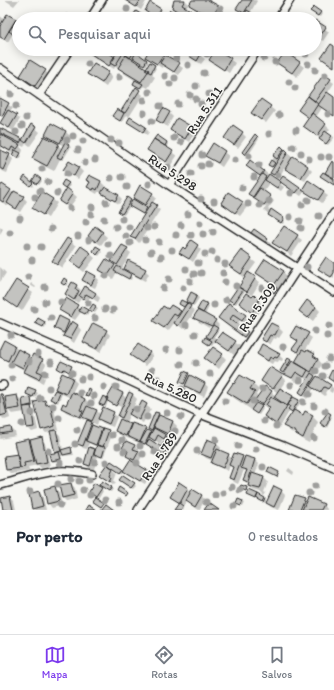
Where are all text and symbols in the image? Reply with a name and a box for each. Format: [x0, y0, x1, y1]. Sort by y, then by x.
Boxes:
search box [12, 12, 322, 56]
icon: search [26, 23, 48, 45]
text: Pesquisar aqui [58, 25, 151, 43]
street label: Rua 5.311 [184, 84, 225, 137]
street label: Rua 5.298 [146, 151, 200, 194]
street label: Rua 5.309 [235, 280, 279, 335]
street label: Rua 5.280 [142, 369, 199, 406]
street label: Rua 5.789 [138, 429, 181, 483]
text: Por perto [16, 526, 83, 546]
text: 0 resultados [248, 529, 318, 544]
tab: Mapa [42, 644, 67, 681]
tab: Rotas [151, 644, 178, 681]
tab: Salvos [261, 644, 292, 681]

